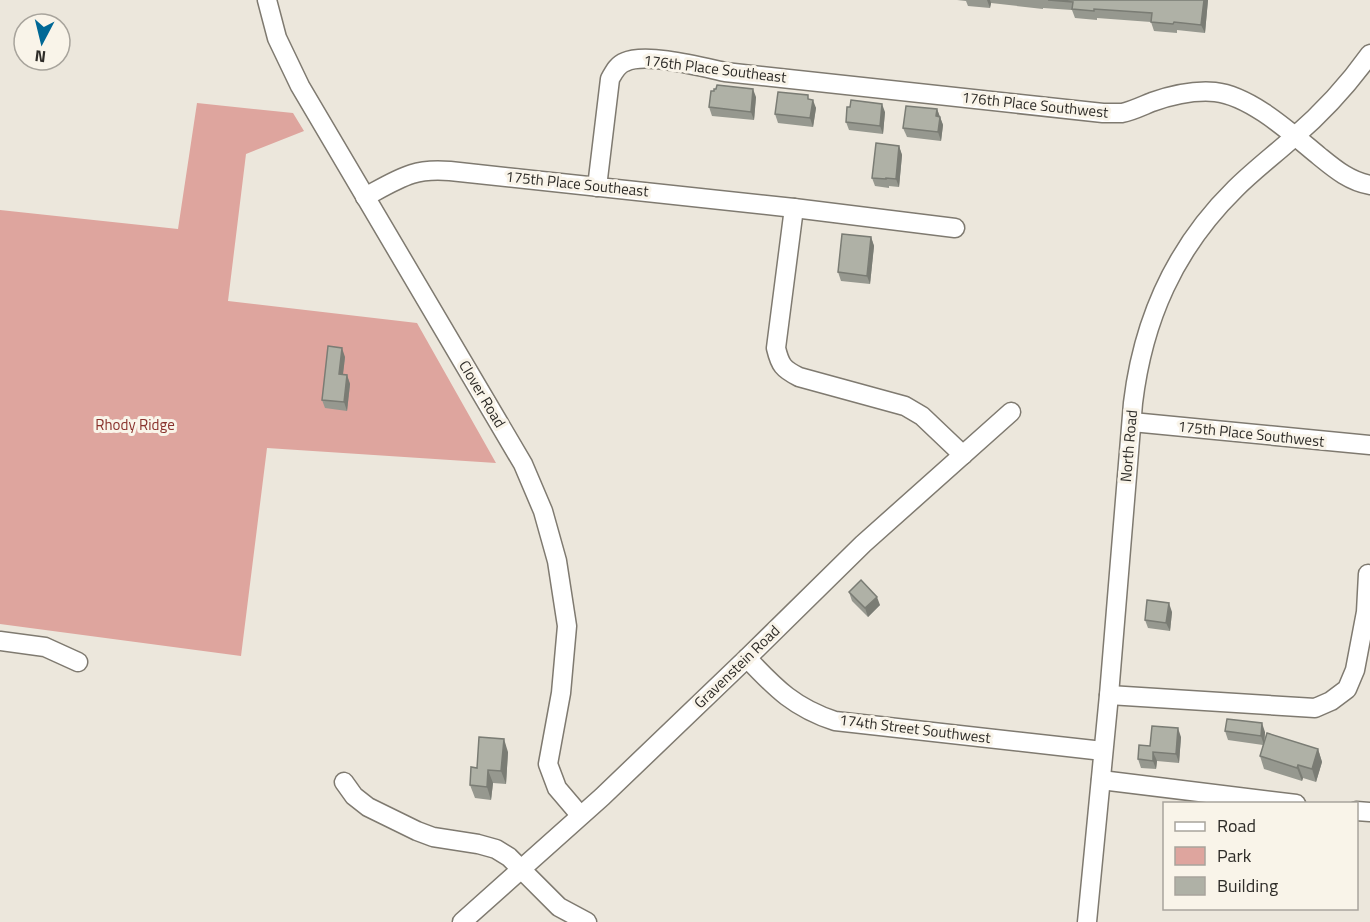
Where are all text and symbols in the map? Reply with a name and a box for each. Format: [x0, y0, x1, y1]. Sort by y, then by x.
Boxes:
north arrow [12, 12, 72, 72]
text: N [33, 44, 47, 69]
street label: 176th Place Southeast [642, 48, 788, 89]
street label: 176th Place Southwest [961, 85, 1110, 124]
street label: 175th Place Southeast [504, 165, 650, 203]
street label: Clover Road [453, 356, 512, 432]
street label: North Road [1114, 409, 1143, 483]
park label: Rhody Ridge [95, 413, 175, 436]
street label: 175th Place Southwest [1177, 414, 1326, 453]
street label: Gravenstein Road [689, 620, 785, 714]
street label: 174th Street Southwest [838, 708, 993, 749]
legend [1163, 802, 1358, 910]
text: Road [1217, 812, 1256, 839]
text: Park [1217, 842, 1252, 869]
text: Building [1217, 872, 1278, 899]

